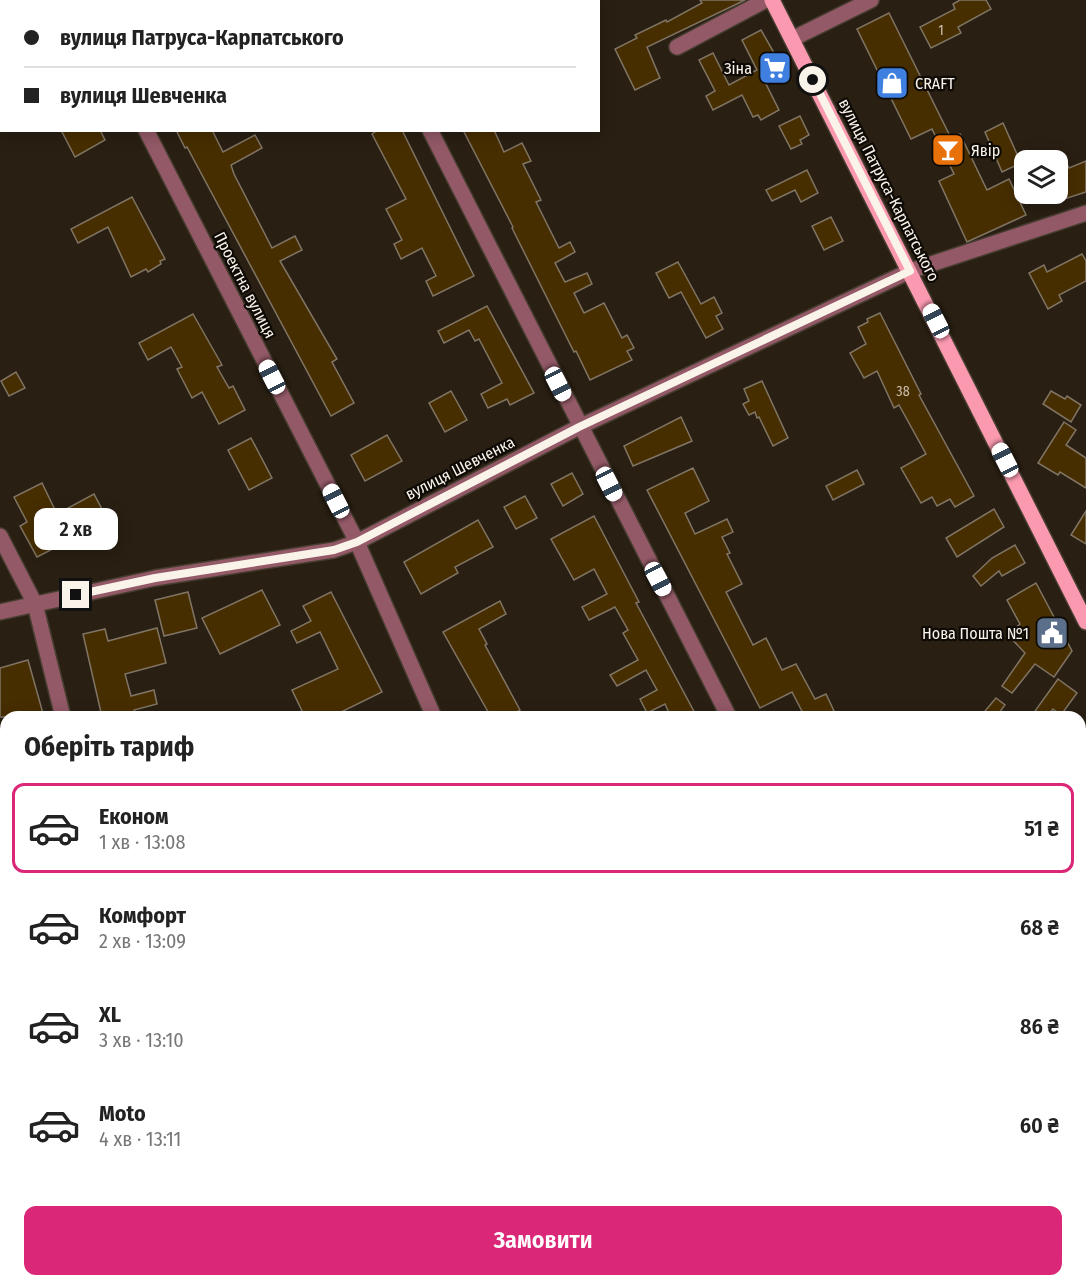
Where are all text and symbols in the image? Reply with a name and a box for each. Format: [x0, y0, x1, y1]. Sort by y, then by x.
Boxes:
house number: 1 [938, 22, 944, 39]
text: вулиця Патруса-Карпатського [60, 24, 344, 51]
supermarket icon: Зіна [757, 50, 793, 86]
place label: Зіна [724, 59, 752, 78]
shop icon: CRAFT [874, 65, 910, 101]
route start [799, 66, 826, 93]
place label: CRAFT [915, 74, 955, 93]
text: вулиця Шевченка [60, 82, 227, 109]
street label: вулиця Патруса-Карпатського [835, 96, 943, 284]
bar icon: Явір [930, 132, 966, 168]
place label: Явір [971, 141, 1000, 160]
map controls [1014, 150, 1068, 204]
button: layers [1014, 150, 1068, 204]
street label: Проектна вулиця [210, 229, 280, 341]
car [920, 301, 952, 341]
car [256, 357, 288, 397]
car [542, 364, 574, 404]
house number: 38 [896, 383, 910, 400]
street label: вулиця Шевченка [402, 432, 518, 504]
car [989, 440, 1021, 480]
car [593, 464, 625, 504]
car [320, 481, 352, 521]
callout: 2 хв [34, 508, 118, 550]
text: 2 хв [60, 517, 92, 541]
car [642, 559, 674, 599]
route end [62, 581, 89, 608]
public building icon: Нова Пошта №1 [1034, 615, 1070, 651]
place label: Нова Пошта №1 [922, 624, 1029, 643]
text: Оберіть тариф [24, 731, 194, 763]
icon: car [27, 801, 81, 855]
text: Економ [99, 803, 169, 830]
text: 51 ₴ [1024, 815, 1059, 842]
text: 1 хв · 13:08 [99, 830, 185, 854]
icon: car [27, 900, 81, 954]
text: Комфорт [99, 902, 186, 929]
text: 68 ₴ [1020, 914, 1059, 941]
text: 2 хв · 13:09 [99, 929, 186, 953]
icon: car [27, 999, 81, 1053]
text: XL [99, 1001, 121, 1028]
text: 86 ₴ [1020, 1013, 1059, 1040]
text: 3 хв · 13:10 [99, 1028, 184, 1052]
icon: car [27, 1098, 81, 1152]
text: Moto [99, 1100, 146, 1127]
text: 60 ₴ [1020, 1112, 1059, 1139]
text: 4 хв · 13:11 [99, 1127, 181, 1151]
button: Замовити [24, 1206, 1062, 1275]

